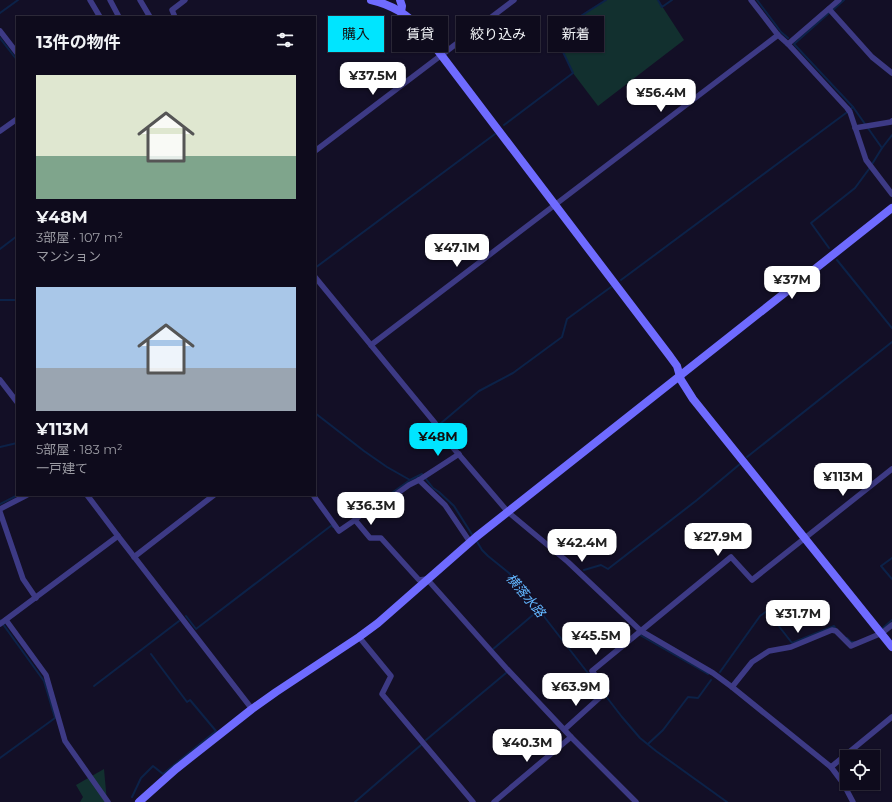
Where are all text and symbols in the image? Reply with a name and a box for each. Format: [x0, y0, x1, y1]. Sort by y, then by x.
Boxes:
chip: 購入 [328, 16, 384, 52]
chip: 賃貸 [392, 16, 448, 52]
chip: 絞り込み [456, 16, 540, 52]
chip: 新着 [548, 16, 604, 52]
icon: filters [274, 29, 296, 51]
text: 13件の物件 [36, 32, 121, 52]
pin: ¥37.5M [340, 62, 406, 96]
text: ¥37.5M [349, 67, 397, 83]
pin: ¥56.4M [628, 79, 694, 113]
text: ¥56.4M [636, 84, 686, 100]
icon: home [130, 101, 202, 173]
text: ¥48M [36, 207, 88, 227]
text: 3部屋 · 107 m² [36, 229, 123, 245]
pin: ¥47.1M [424, 234, 490, 268]
text: ¥47.1M [434, 239, 480, 255]
text: マンション [36, 248, 101, 264]
pin: ¥37M [768, 266, 816, 300]
text: ¥37M [773, 271, 811, 287]
icon: home [130, 313, 202, 385]
text: ¥113M [36, 419, 89, 439]
pin: ¥48M [414, 423, 462, 457]
text: ¥48M [418, 428, 458, 444]
text: 5部屋 · 183 m² [36, 441, 123, 457]
text: 一戸建て [36, 460, 88, 476]
pin: ¥113M [815, 463, 871, 497]
text: ¥113M [823, 468, 863, 484]
pin: ¥36.3M [338, 492, 404, 526]
text: ¥36.3M [346, 497, 396, 513]
pin: ¥27.9M [685, 523, 751, 557]
text: ¥27.9M [694, 528, 742, 544]
pin: ¥42.4M [549, 529, 615, 563]
text: ¥42.4M [557, 534, 607, 550]
water label: 横落水路 [503, 570, 549, 621]
pin: ¥31.7M [765, 600, 831, 634]
text: ¥31.7M [775, 605, 821, 621]
pin: ¥45.5M [563, 622, 629, 656]
text: ¥45.5M [571, 627, 621, 643]
pin: ¥63.9M [543, 673, 609, 707]
text: ¥63.9M [551, 678, 601, 694]
pin: ¥40.3M [494, 729, 560, 763]
text: ¥40.3M [502, 734, 552, 750]
map controls [840, 750, 880, 790]
button: locate [840, 750, 880, 790]

